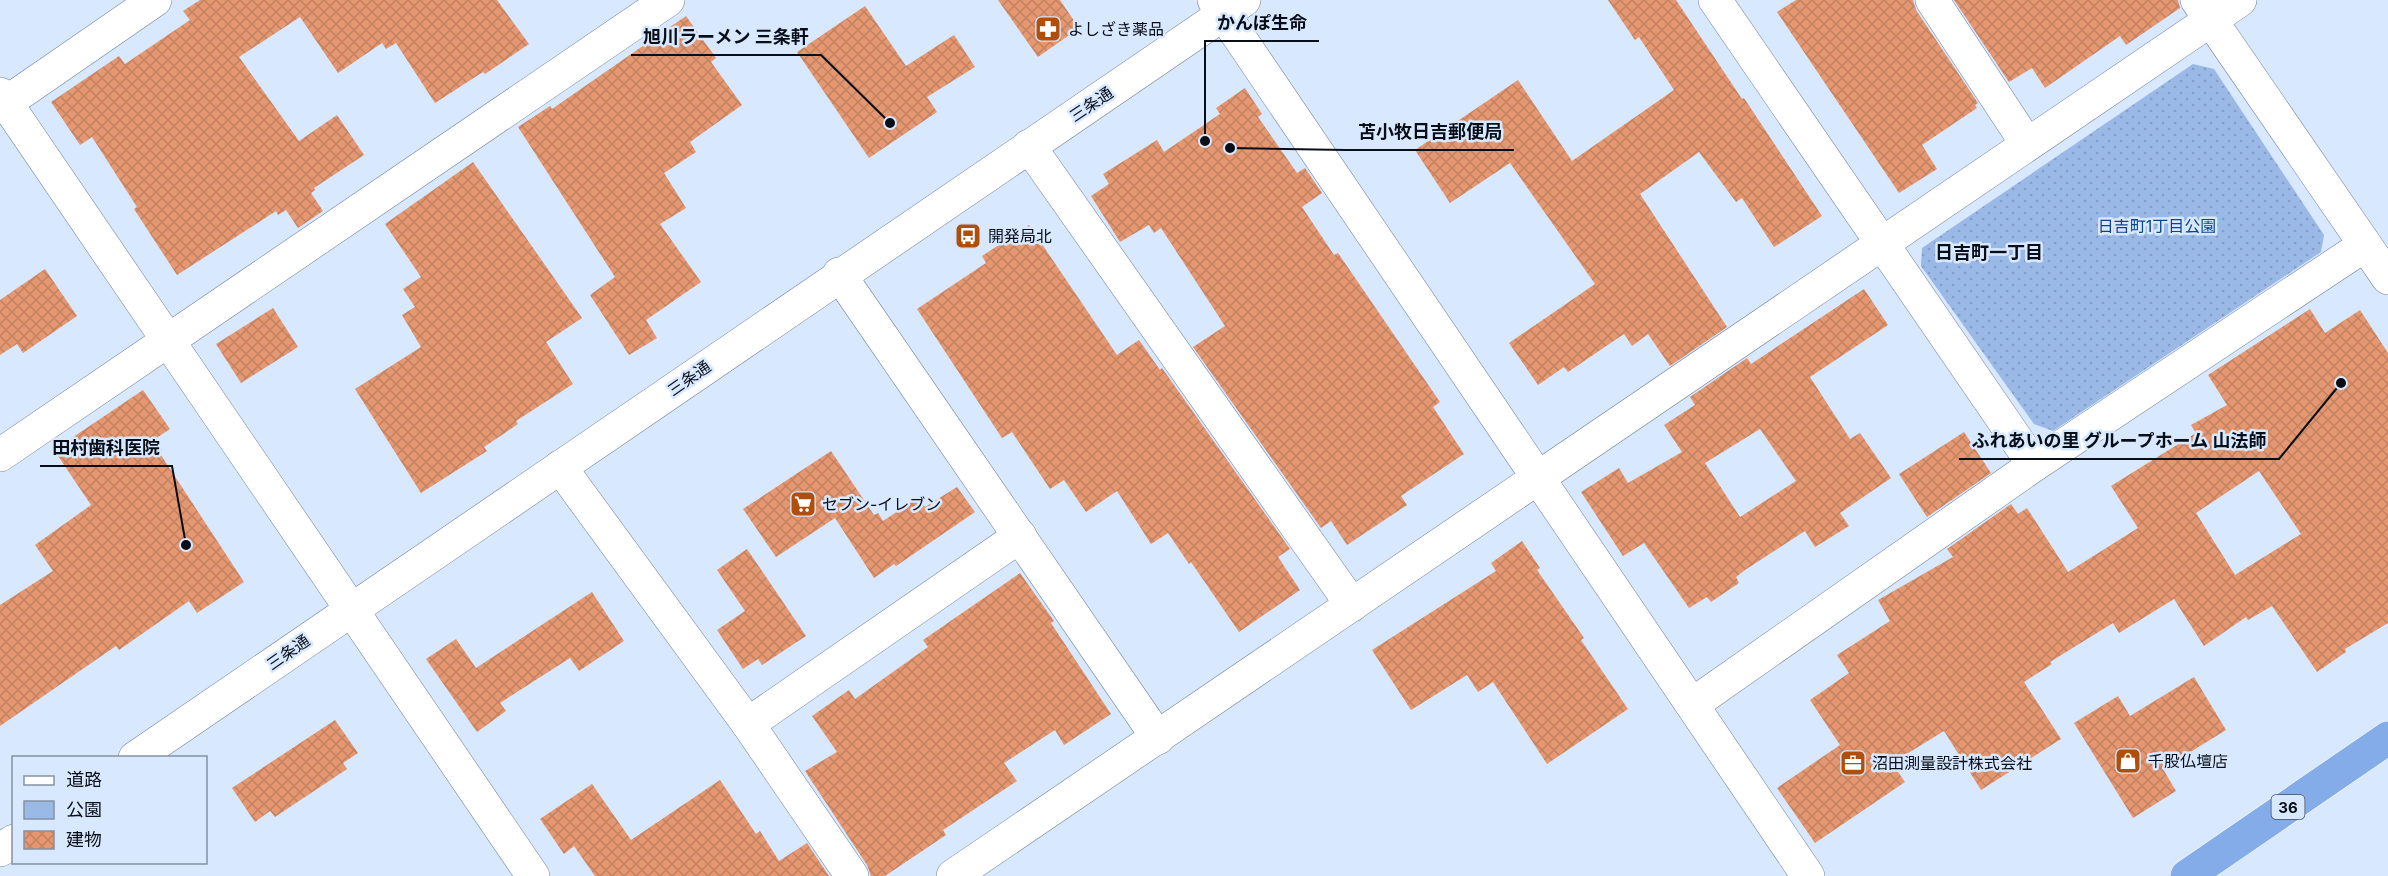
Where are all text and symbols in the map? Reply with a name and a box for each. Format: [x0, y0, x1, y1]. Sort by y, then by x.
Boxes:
callout: かんぽ生命 [1205, 5, 1319, 41]
text: かんぽ生命 [1217, 12, 1307, 33]
pharmacy icon: よしざき薬品 [1033, 14, 1063, 44]
callout: 旭川ラーメン 三条軒 [631, 19, 821, 55]
place label: よしざき薬品 [1068, 19, 1164, 39]
text: 旭川ラーメン 三条軒 [643, 26, 809, 47]
street label: 三条通 [1066, 82, 1116, 126]
callout: 苫小牧日吉郵便局 [1346, 114, 1514, 150]
text: 苫小牧日吉郵便局 [1358, 121, 1502, 142]
park label: 日吉町1丁目公園 [2098, 216, 2216, 236]
bus stop icon: 開発局北 [953, 221, 983, 251]
place label: 開発局北 [988, 226, 1052, 246]
district label: 日吉町一丁目 [1935, 242, 2043, 263]
street label: 三条通 [664, 356, 714, 400]
callout: ふれあいの里 グループホーム 山法師 [1959, 423, 2279, 459]
callout: 田村歯科医院 [40, 430, 172, 466]
text: ふれあいの里 グループホーム 山法師 [1972, 430, 2266, 451]
text: 田村歯科医院 [52, 437, 160, 458]
supermarket icon: セブン-イレブン [788, 489, 818, 519]
place label: セブン-イレブン [822, 494, 941, 514]
street label: 三条通 [263, 630, 313, 674]
shop icon: 千股仏壇店 [2113, 746, 2143, 776]
office icon: 沼田測量設計株式会社 [1838, 748, 1868, 778]
place label: 千股仏壇店 [2148, 751, 2228, 771]
place label: 沼田測量設計株式会社 [1872, 753, 2032, 773]
legend [12, 756, 207, 864]
text: 道路 [66, 769, 102, 790]
road number: 36 [2272, 795, 2304, 819]
text: 公園 [66, 799, 102, 820]
text: 建物 [66, 829, 102, 850]

